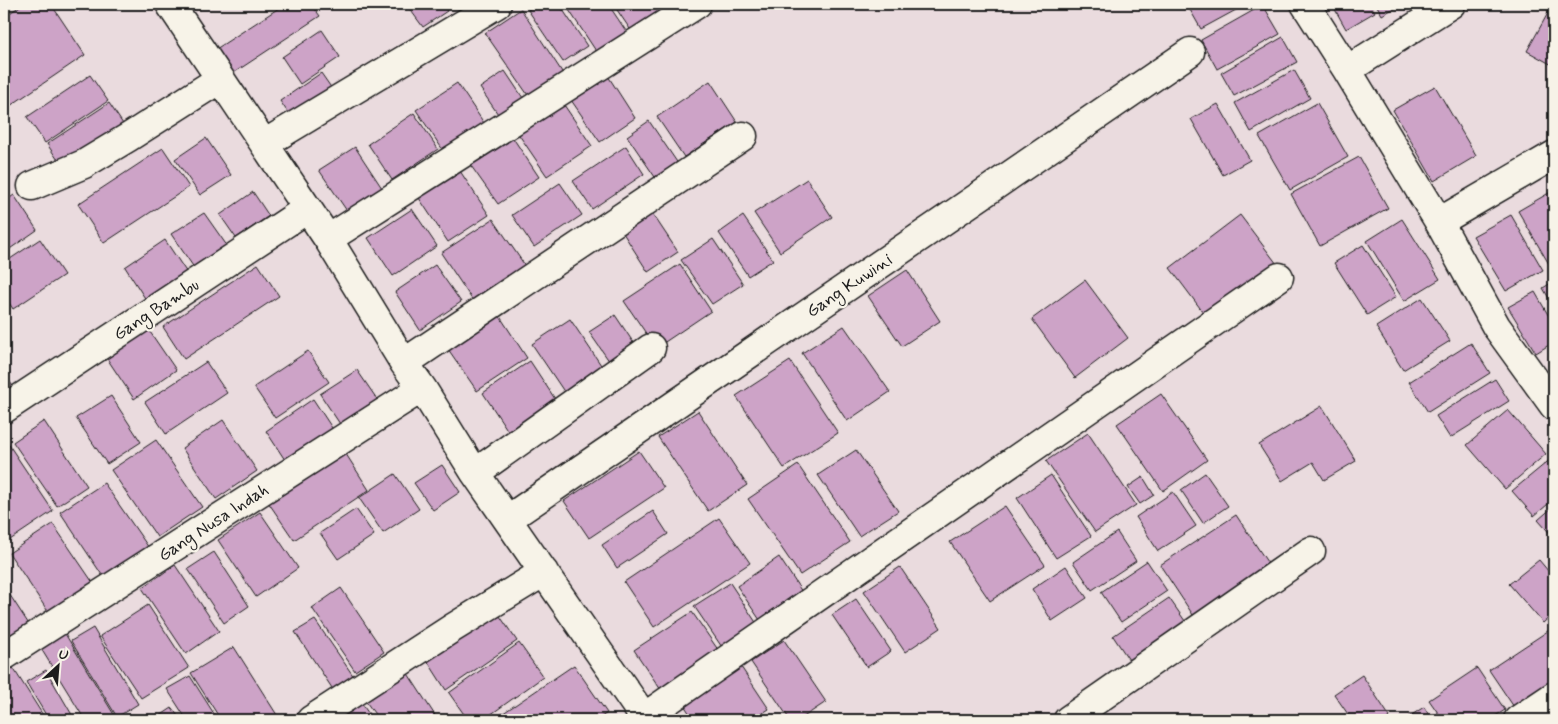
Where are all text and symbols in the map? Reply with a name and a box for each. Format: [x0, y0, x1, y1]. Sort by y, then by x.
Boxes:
street label: Gang Kuwini [802, 248, 898, 324]
street label: Gang Bambu [109, 273, 205, 347]
street label: Gang Nusa Indah [154, 478, 274, 568]
north arrow [32, 642, 82, 692]
text: U [55, 645, 71, 665]

